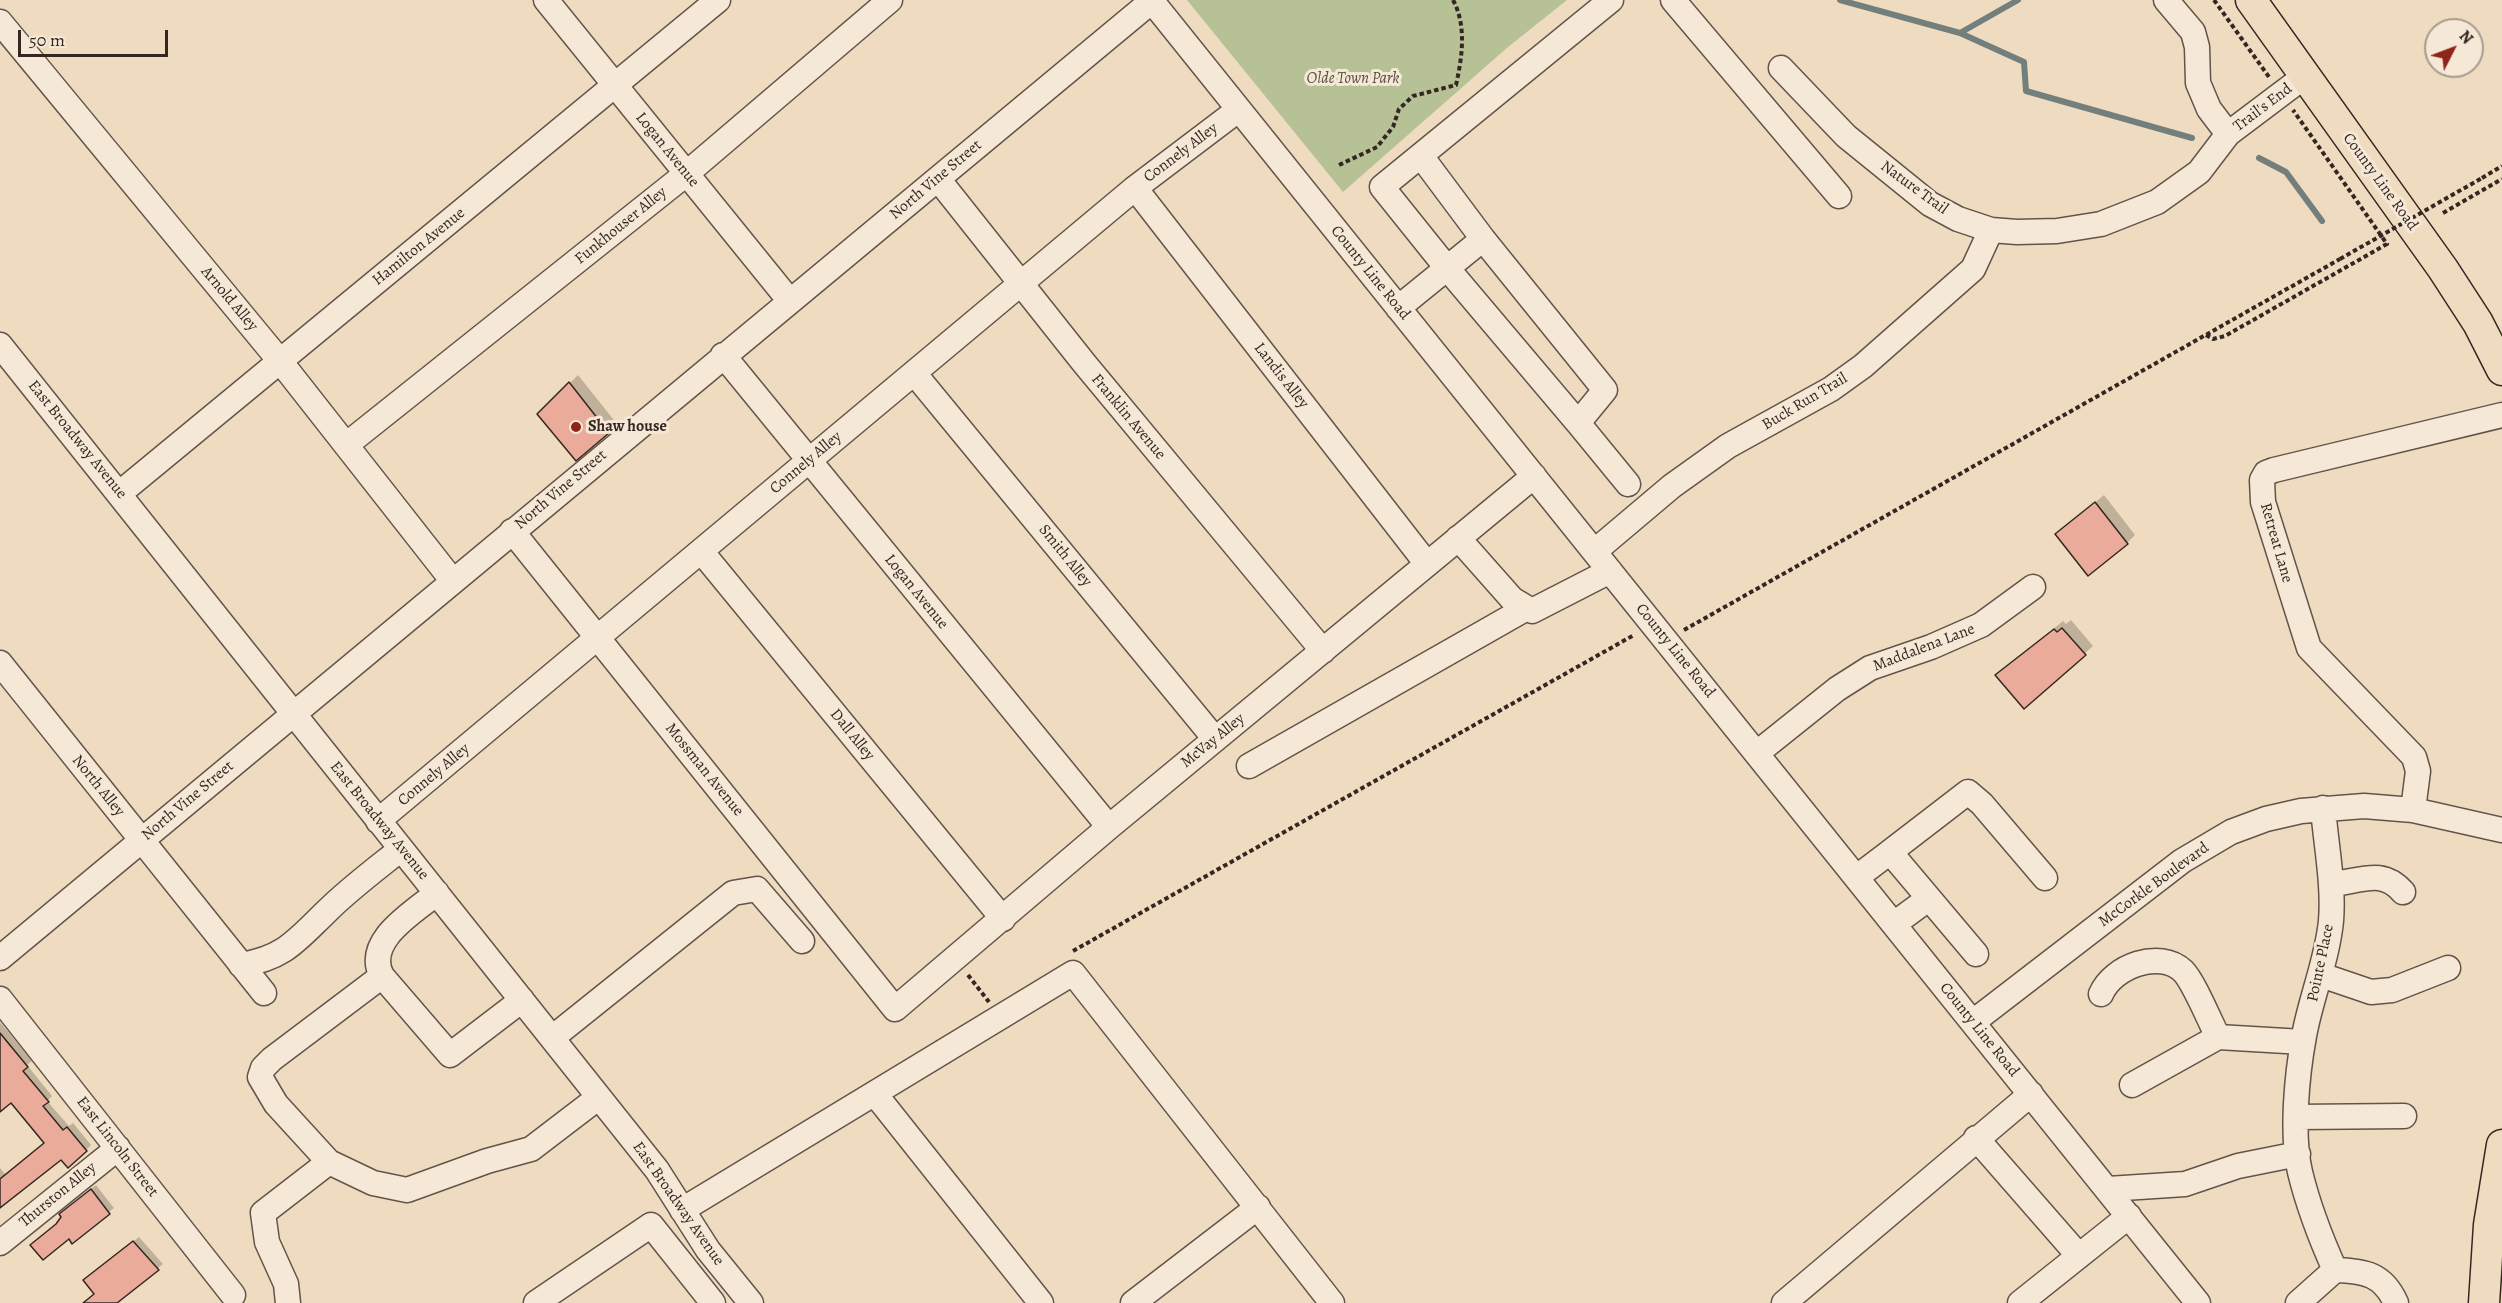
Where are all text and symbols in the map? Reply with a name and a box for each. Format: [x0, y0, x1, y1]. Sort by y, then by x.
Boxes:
scale bar [21, 18, 171, 56]
north arrow [2424, 18, 2484, 78]
text: N [2454, 26, 2478, 49]
text: 50 m [29, 28, 65, 52]
park label: Olde Town Park [1307, 69, 1399, 89]
street label: Trail's End [2230, 80, 2296, 136]
street label: Logan Avenue [631, 109, 703, 191]
street label: Connely Alley [1140, 119, 1222, 187]
street label: County Line Road [2338, 130, 2422, 234]
street label: North Vine Street [886, 136, 986, 224]
street label: Nature Trail [1876, 157, 1952, 219]
street label: Funkhouser Alley [571, 183, 671, 269]
street label: Hamilton Avenue [369, 204, 469, 290]
street label: County Line Road [1326, 222, 1414, 324]
street label: Arnold Alley [196, 263, 262, 335]
street label: Landis Alley [1249, 339, 1313, 413]
street label: Buck Run Trail [1759, 369, 1851, 435]
street label: Franklin Avenue [1087, 370, 1169, 464]
street label: East Broadway Avenue [23, 377, 131, 503]
place label: Shaw house [588, 417, 667, 437]
marker: Shaw house [569, 420, 583, 434]
street label: Connely Alley [766, 427, 846, 499]
street label: North Vine Street [511, 446, 611, 534]
street label: Retreat Lane [2255, 501, 2297, 585]
street label: Smith Alley [1034, 521, 1096, 591]
street label: Logan Avenue [880, 551, 952, 633]
street label: County Line Road [1631, 600, 1719, 702]
street label: Maddalena Lane [1870, 620, 1978, 676]
street label: Dall Alley [825, 705, 879, 765]
street label: McVay Alley [1177, 709, 1249, 773]
street label: Mossman Avenue [661, 719, 747, 821]
street label: Connely Alley [394, 739, 474, 811]
street label: North Alley [67, 751, 129, 821]
street label: North Vine Street [138, 757, 238, 845]
street label: East Broadway Avenue [325, 758, 433, 884]
street label: McCorkle Boulevard [2095, 838, 2213, 932]
street label: Pointe Place [2303, 922, 2339, 1004]
street label: County Line Road [1935, 979, 2023, 1081]
street label: East Lincoln Street [72, 1093, 162, 1201]
street label: East Broadway Avenue [628, 1138, 728, 1270]
street label: Thurston Alley [16, 1158, 100, 1232]

